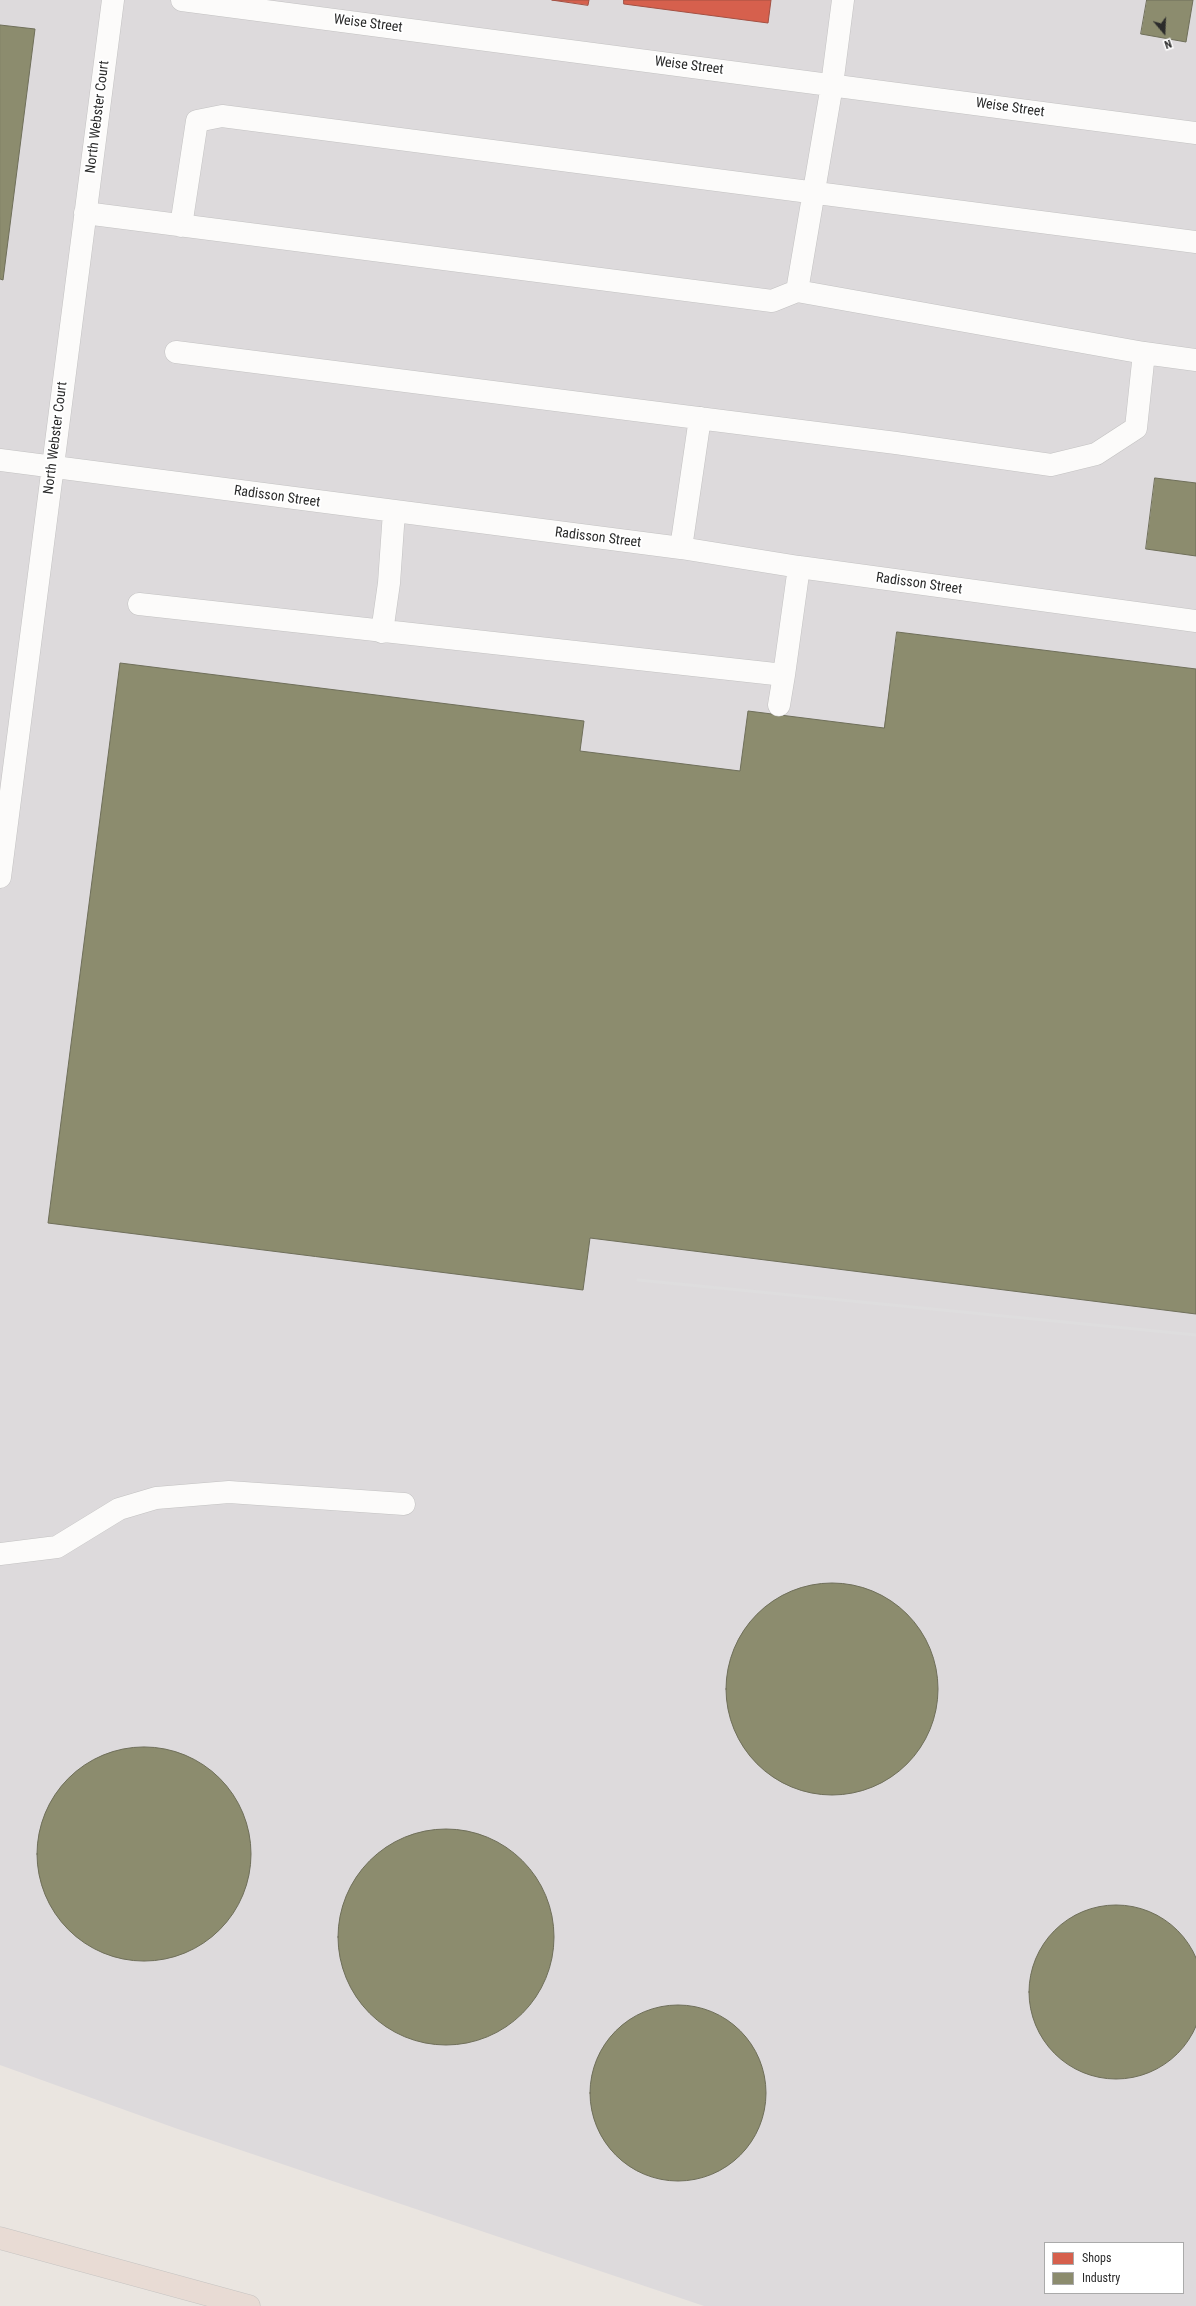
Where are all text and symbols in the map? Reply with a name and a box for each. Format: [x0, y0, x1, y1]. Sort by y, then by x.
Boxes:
street label: Weise Street [333, 11, 403, 37]
north arrow [1144, 12, 1184, 52]
text: N [1163, 37, 1173, 51]
street label: Weise Street [654, 53, 724, 79]
street label: North Webster Court [83, 60, 113, 174]
street label: Weise Street [975, 95, 1045, 121]
street label: North Webster Court [41, 381, 71, 495]
street label: Radisson Street [233, 483, 321, 511]
street label: Radisson Street [554, 524, 642, 552]
street label: Radisson Street [875, 570, 963, 598]
legend [1044, 2242, 1184, 2294]
text: Shops [1082, 2251, 1111, 2265]
text: Industry [1082, 2271, 1120, 2285]

